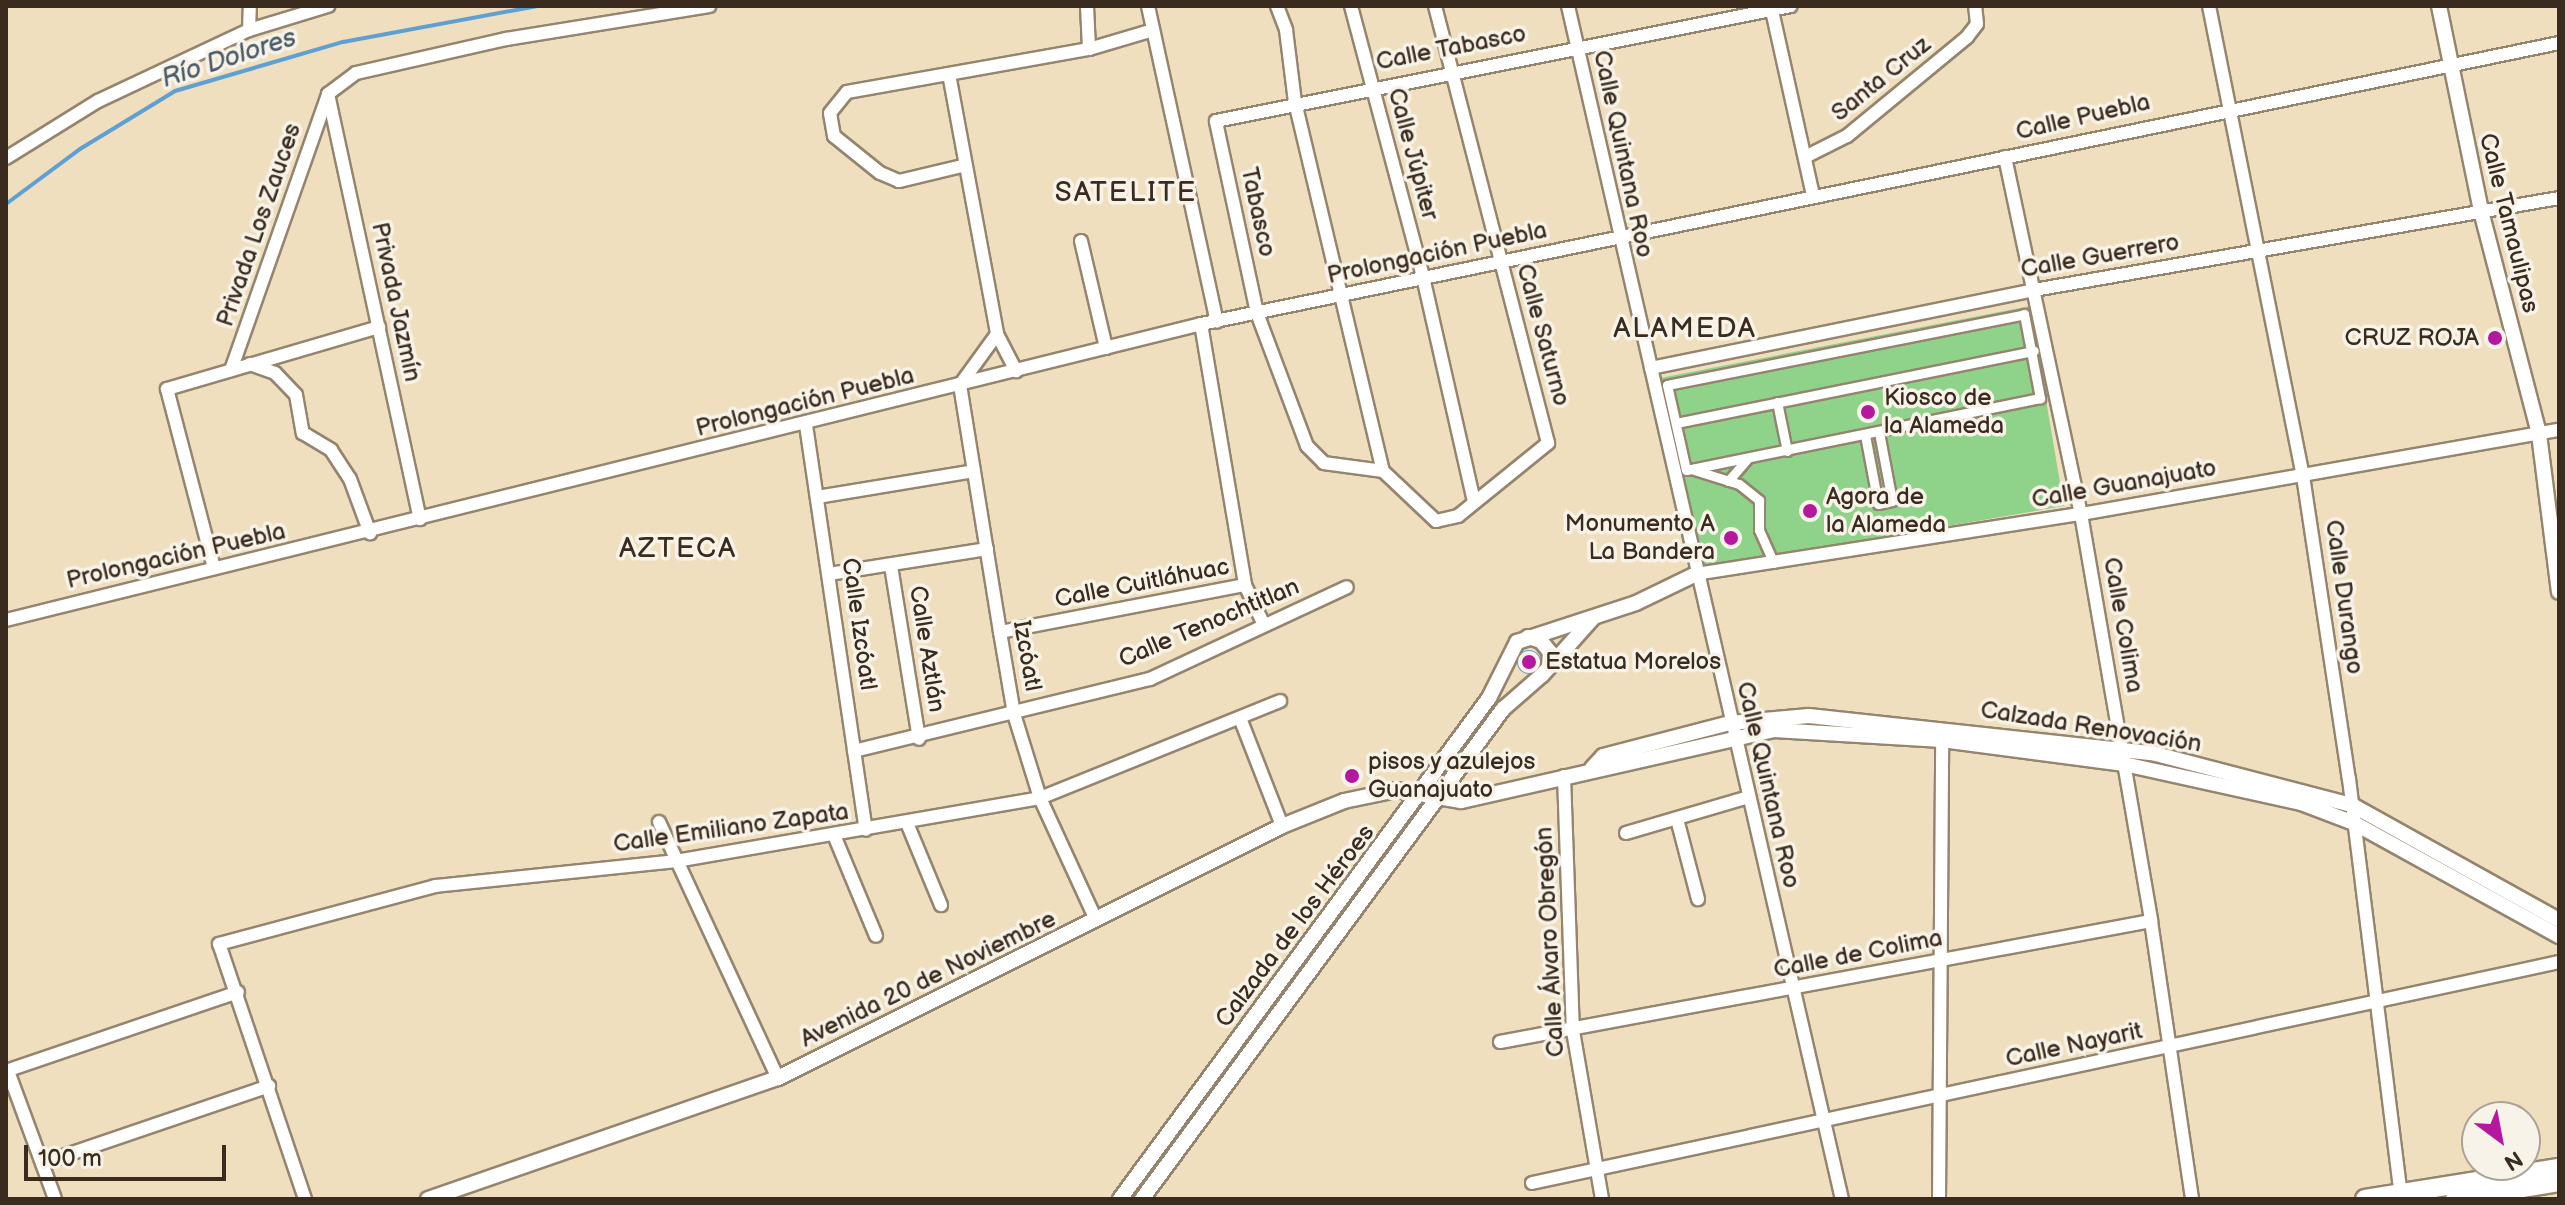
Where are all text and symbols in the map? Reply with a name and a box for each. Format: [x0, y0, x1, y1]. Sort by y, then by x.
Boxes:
street label: Calle Tabasco [1373, 19, 1529, 77]
water label: Río Dolores [158, 23, 300, 95]
street label: Santa Cruz [1826, 30, 1936, 128]
street label: Calle Quintana Roo [1587, 48, 1659, 260]
street label: Calle Júpiter [1381, 84, 1445, 224]
street label: Calle Puebla [2013, 88, 2153, 146]
street label: Privada Los Zauces [211, 120, 307, 330]
street label: Calle Tamaulipas [2473, 130, 2545, 316]
street label: Tabasco [1234, 165, 1282, 259]
district label: SATELITE [1055, 176, 1197, 210]
street label: Prolongación Puebla [1325, 216, 1549, 290]
street label: Privada Jazmín [365, 219, 427, 385]
street label: Calle Guerrero [2019, 228, 2181, 284]
street label: Calle Saturno [1510, 261, 1576, 409]
district label: ALAMEDA [1613, 312, 1757, 346]
place label: CRUZ ROJA [2345, 324, 2479, 352]
marker: CRUZ ROJA [2486, 329, 2504, 347]
street label: Prolongación Puebla [693, 361, 917, 443]
place label: Kiosco de la Alameda [1884, 384, 2004, 440]
marker: Kiosco de la Alameda [1859, 403, 1877, 421]
street label: Calle Guanajuato [2029, 454, 2219, 514]
place label: Agora de la Alameda [1826, 483, 1946, 539]
marker: Agora de la Alameda [1801, 502, 1819, 520]
place label: Monumento A La Bandera [1565, 510, 1715, 566]
street label: Prolongación Puebla [64, 517, 288, 595]
street label: Calle Durango [2319, 518, 2369, 676]
marker: Monumento A La Bandera [1722, 529, 1740, 547]
district label: AZTECA [619, 532, 737, 566]
street label: Calle Cuitláhuac [1052, 552, 1232, 614]
street label: Calle Colima [2097, 555, 2149, 695]
street label: Calle Izcóatl [835, 556, 883, 692]
street label: Calle Tenochtitlan [1114, 572, 1304, 674]
street label: Calle Aztlán [903, 584, 951, 714]
street label: Izcóatl [1007, 618, 1047, 694]
place label: Estatua Morelos [1545, 648, 1721, 676]
marker: Estatua Morelos [1520, 653, 1538, 671]
street label: Calle Quintana Roo [1730, 679, 1806, 891]
street label: Calzada Renovación [1978, 695, 2204, 759]
place label: pisos y azulejos Guanajuato [1368, 748, 1538, 804]
marker: pisos y azulejos Guanajuato [1343, 767, 1361, 785]
street label: Calle Emiliano Zapata [611, 797, 851, 859]
street label: Calzada de los Héroes [1209, 819, 1381, 1033]
street label: Calle Álvaro Obregón [1530, 826, 1570, 1058]
street label: Avenida 20 de Noviembre [796, 905, 1060, 1053]
street label: Calle de Colima [1771, 924, 1945, 984]
street label: Calle Nayarit [2003, 1016, 2145, 1074]
north arrow [2461, 1101, 2541, 1181]
scale bar [28, 1129, 230, 1179]
text: 100 m [38, 1144, 102, 1173]
text: N [2499, 1144, 2527, 1176]

